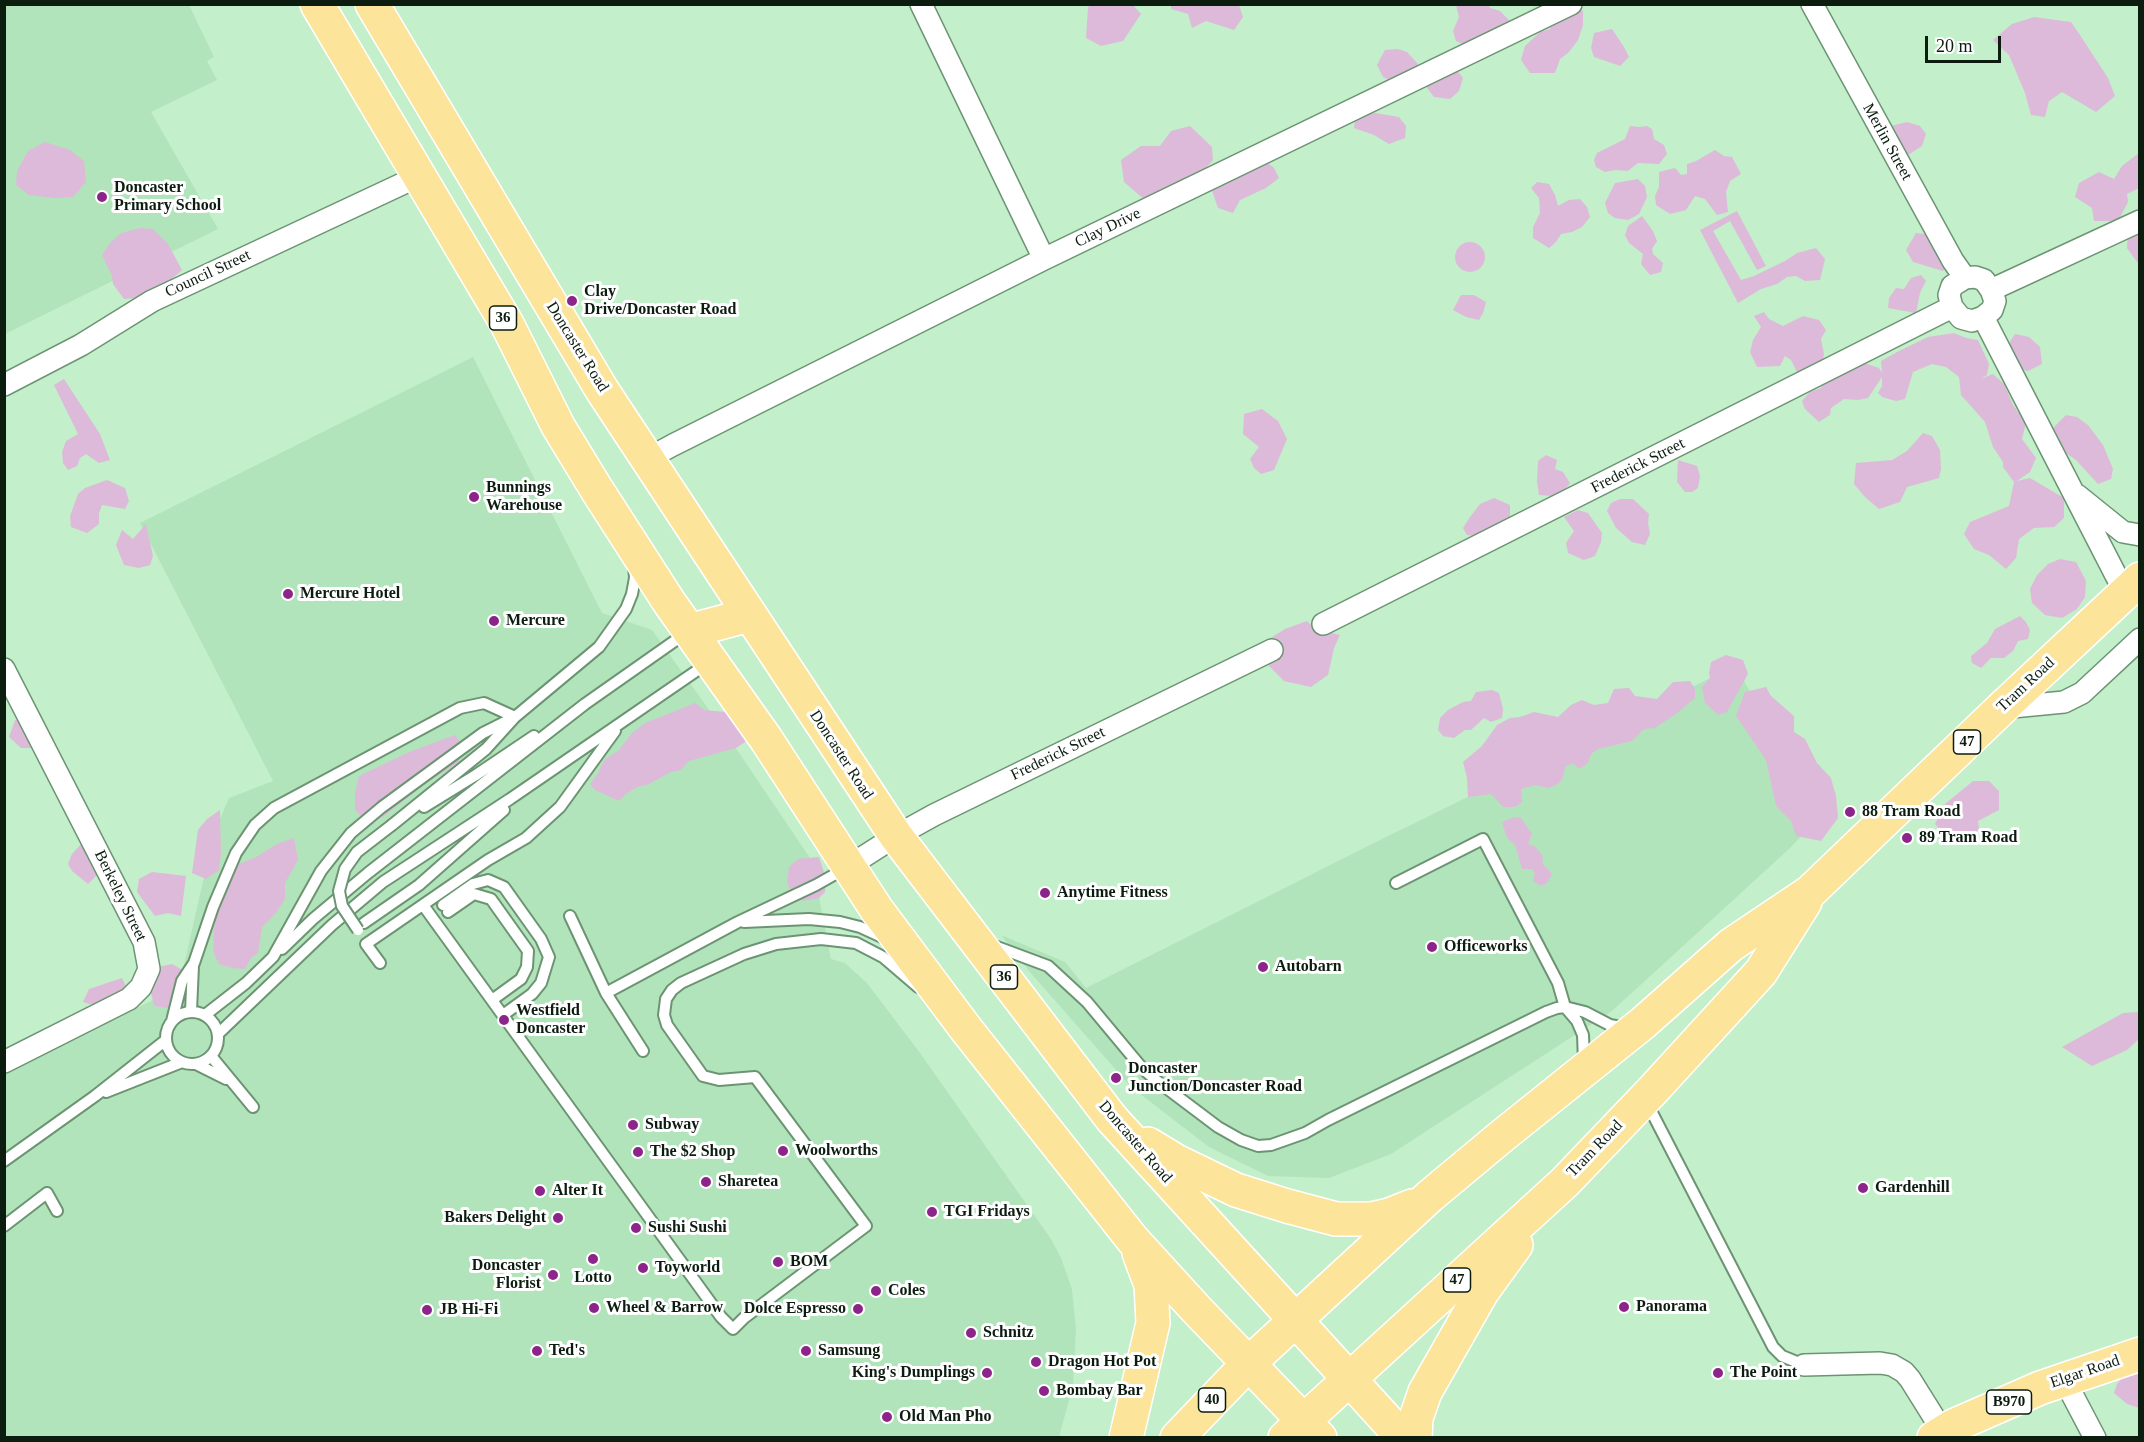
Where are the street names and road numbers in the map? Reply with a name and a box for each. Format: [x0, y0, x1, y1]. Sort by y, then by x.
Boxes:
street label: Merlin Street [1858, 100, 1916, 184]
street label: Clay Drive [1072, 204, 1144, 252]
street label: Council Street [162, 246, 254, 302]
street label: Doncaster Road [542, 298, 612, 396]
road number: 36 [490, 306, 516, 330]
street label: Frederick Street [1588, 434, 1688, 498]
street label: Tram Road [1993, 653, 2059, 717]
street label: Doncaster Road [805, 707, 877, 803]
street label: Frederick Street [1008, 723, 1108, 785]
road number: 47 [1954, 730, 1980, 754]
street label: Berkeley Street [90, 847, 150, 945]
road number: 36 [990, 965, 1018, 989]
street label: Doncaster Road [1094, 1097, 1176, 1187]
street label: Tram Road [1563, 1116, 1627, 1182]
road number: 47 [1444, 1268, 1470, 1292]
street label: Elgar Road [2048, 1351, 2122, 1393]
road number: 40 [1198, 1388, 1226, 1412]
road number: B970 [1986, 1390, 2032, 1414]

